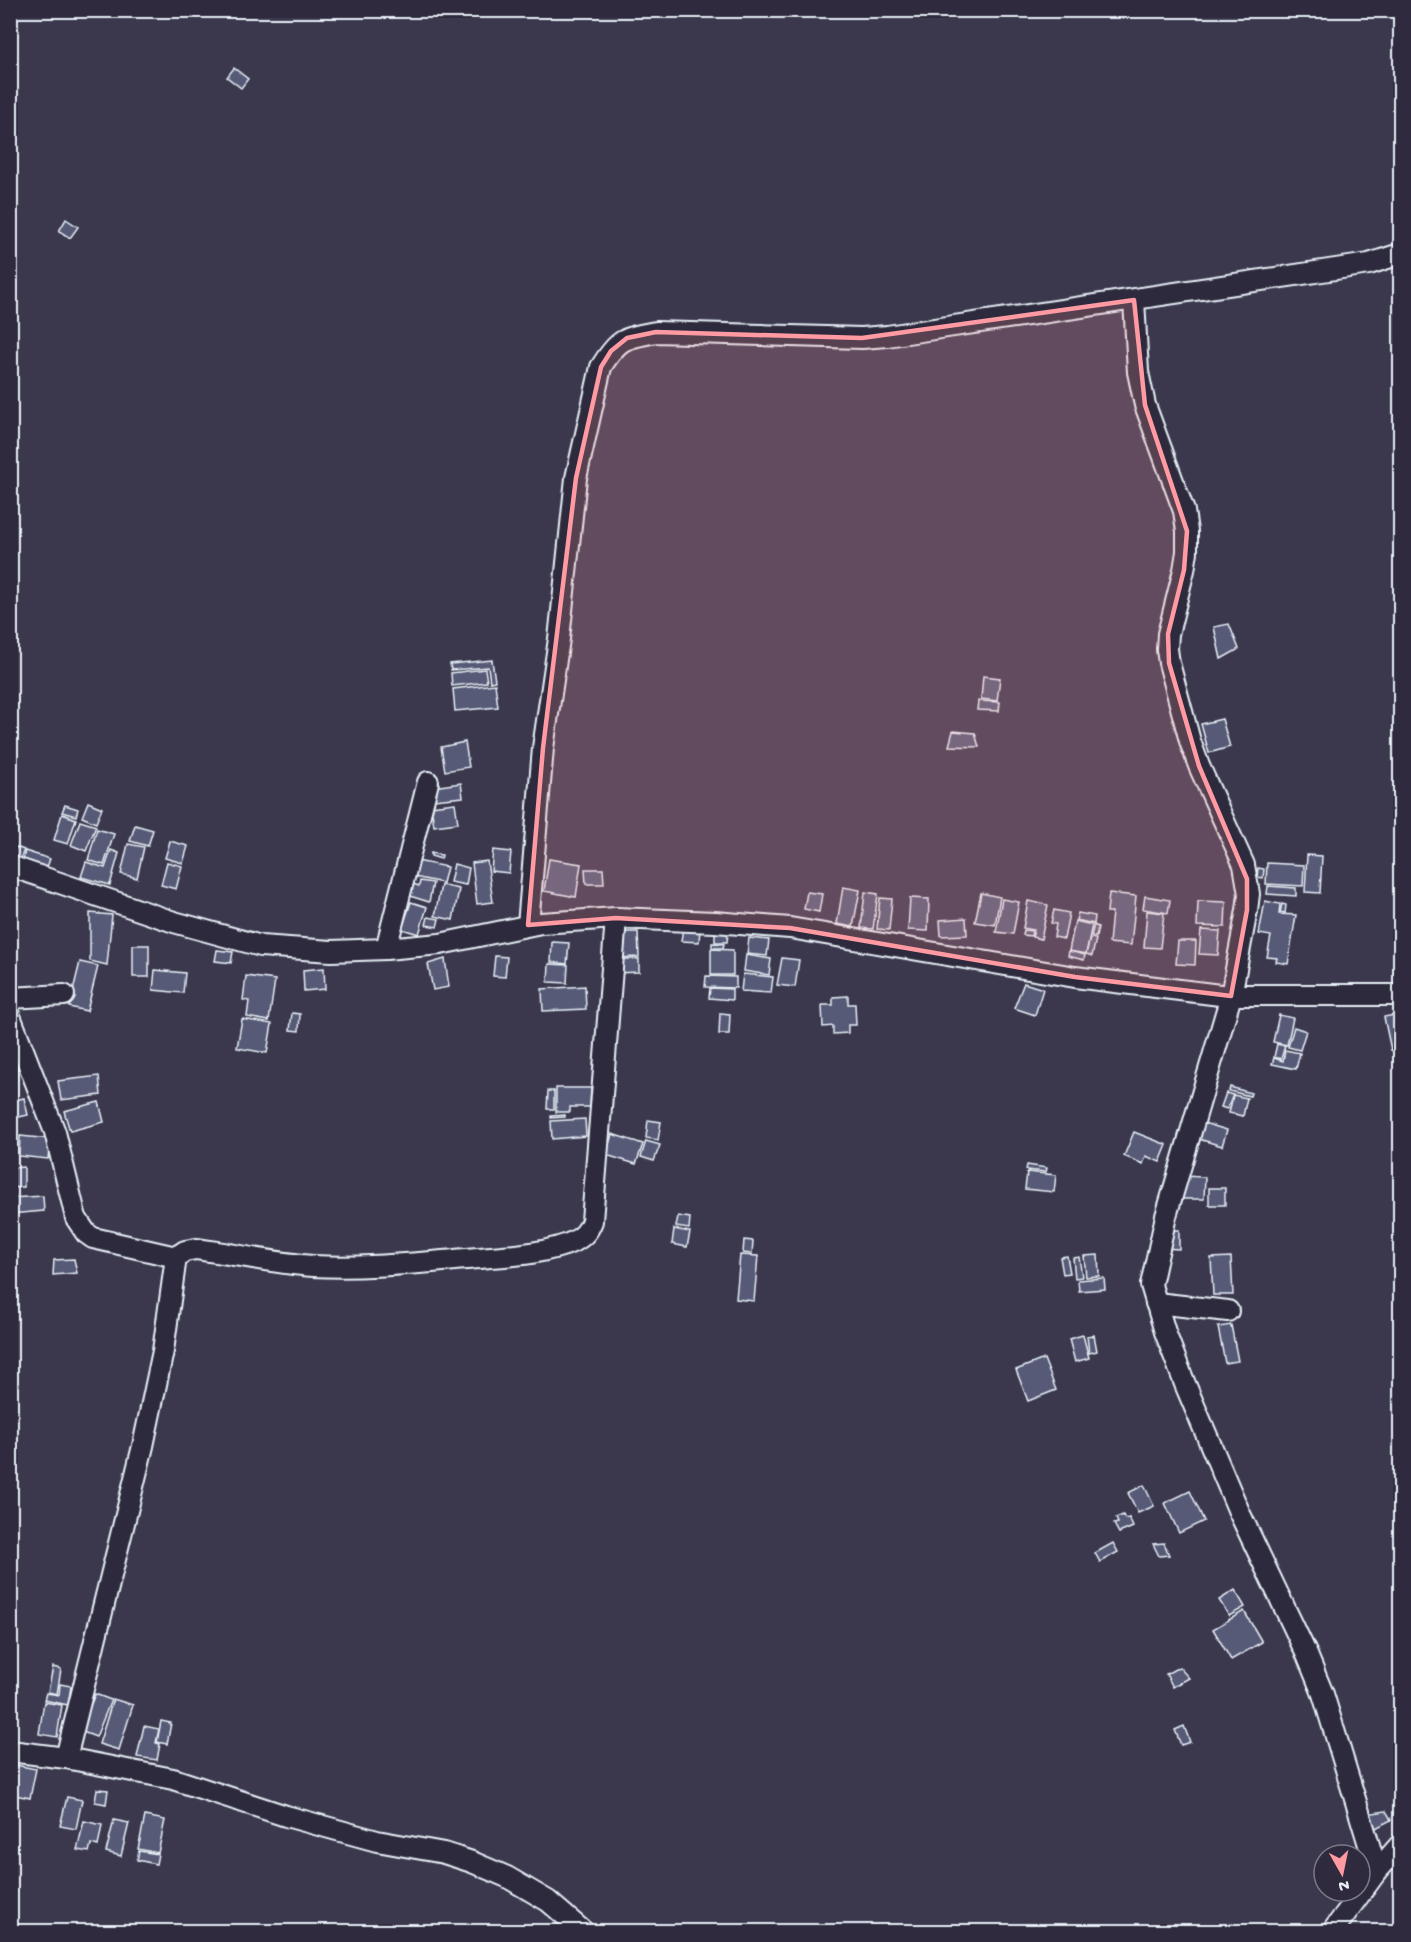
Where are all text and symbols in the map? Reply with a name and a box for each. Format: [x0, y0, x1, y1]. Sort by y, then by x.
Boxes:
north arrow [1312, 1843, 1372, 1903]
text: N [1337, 1874, 1350, 1895]

